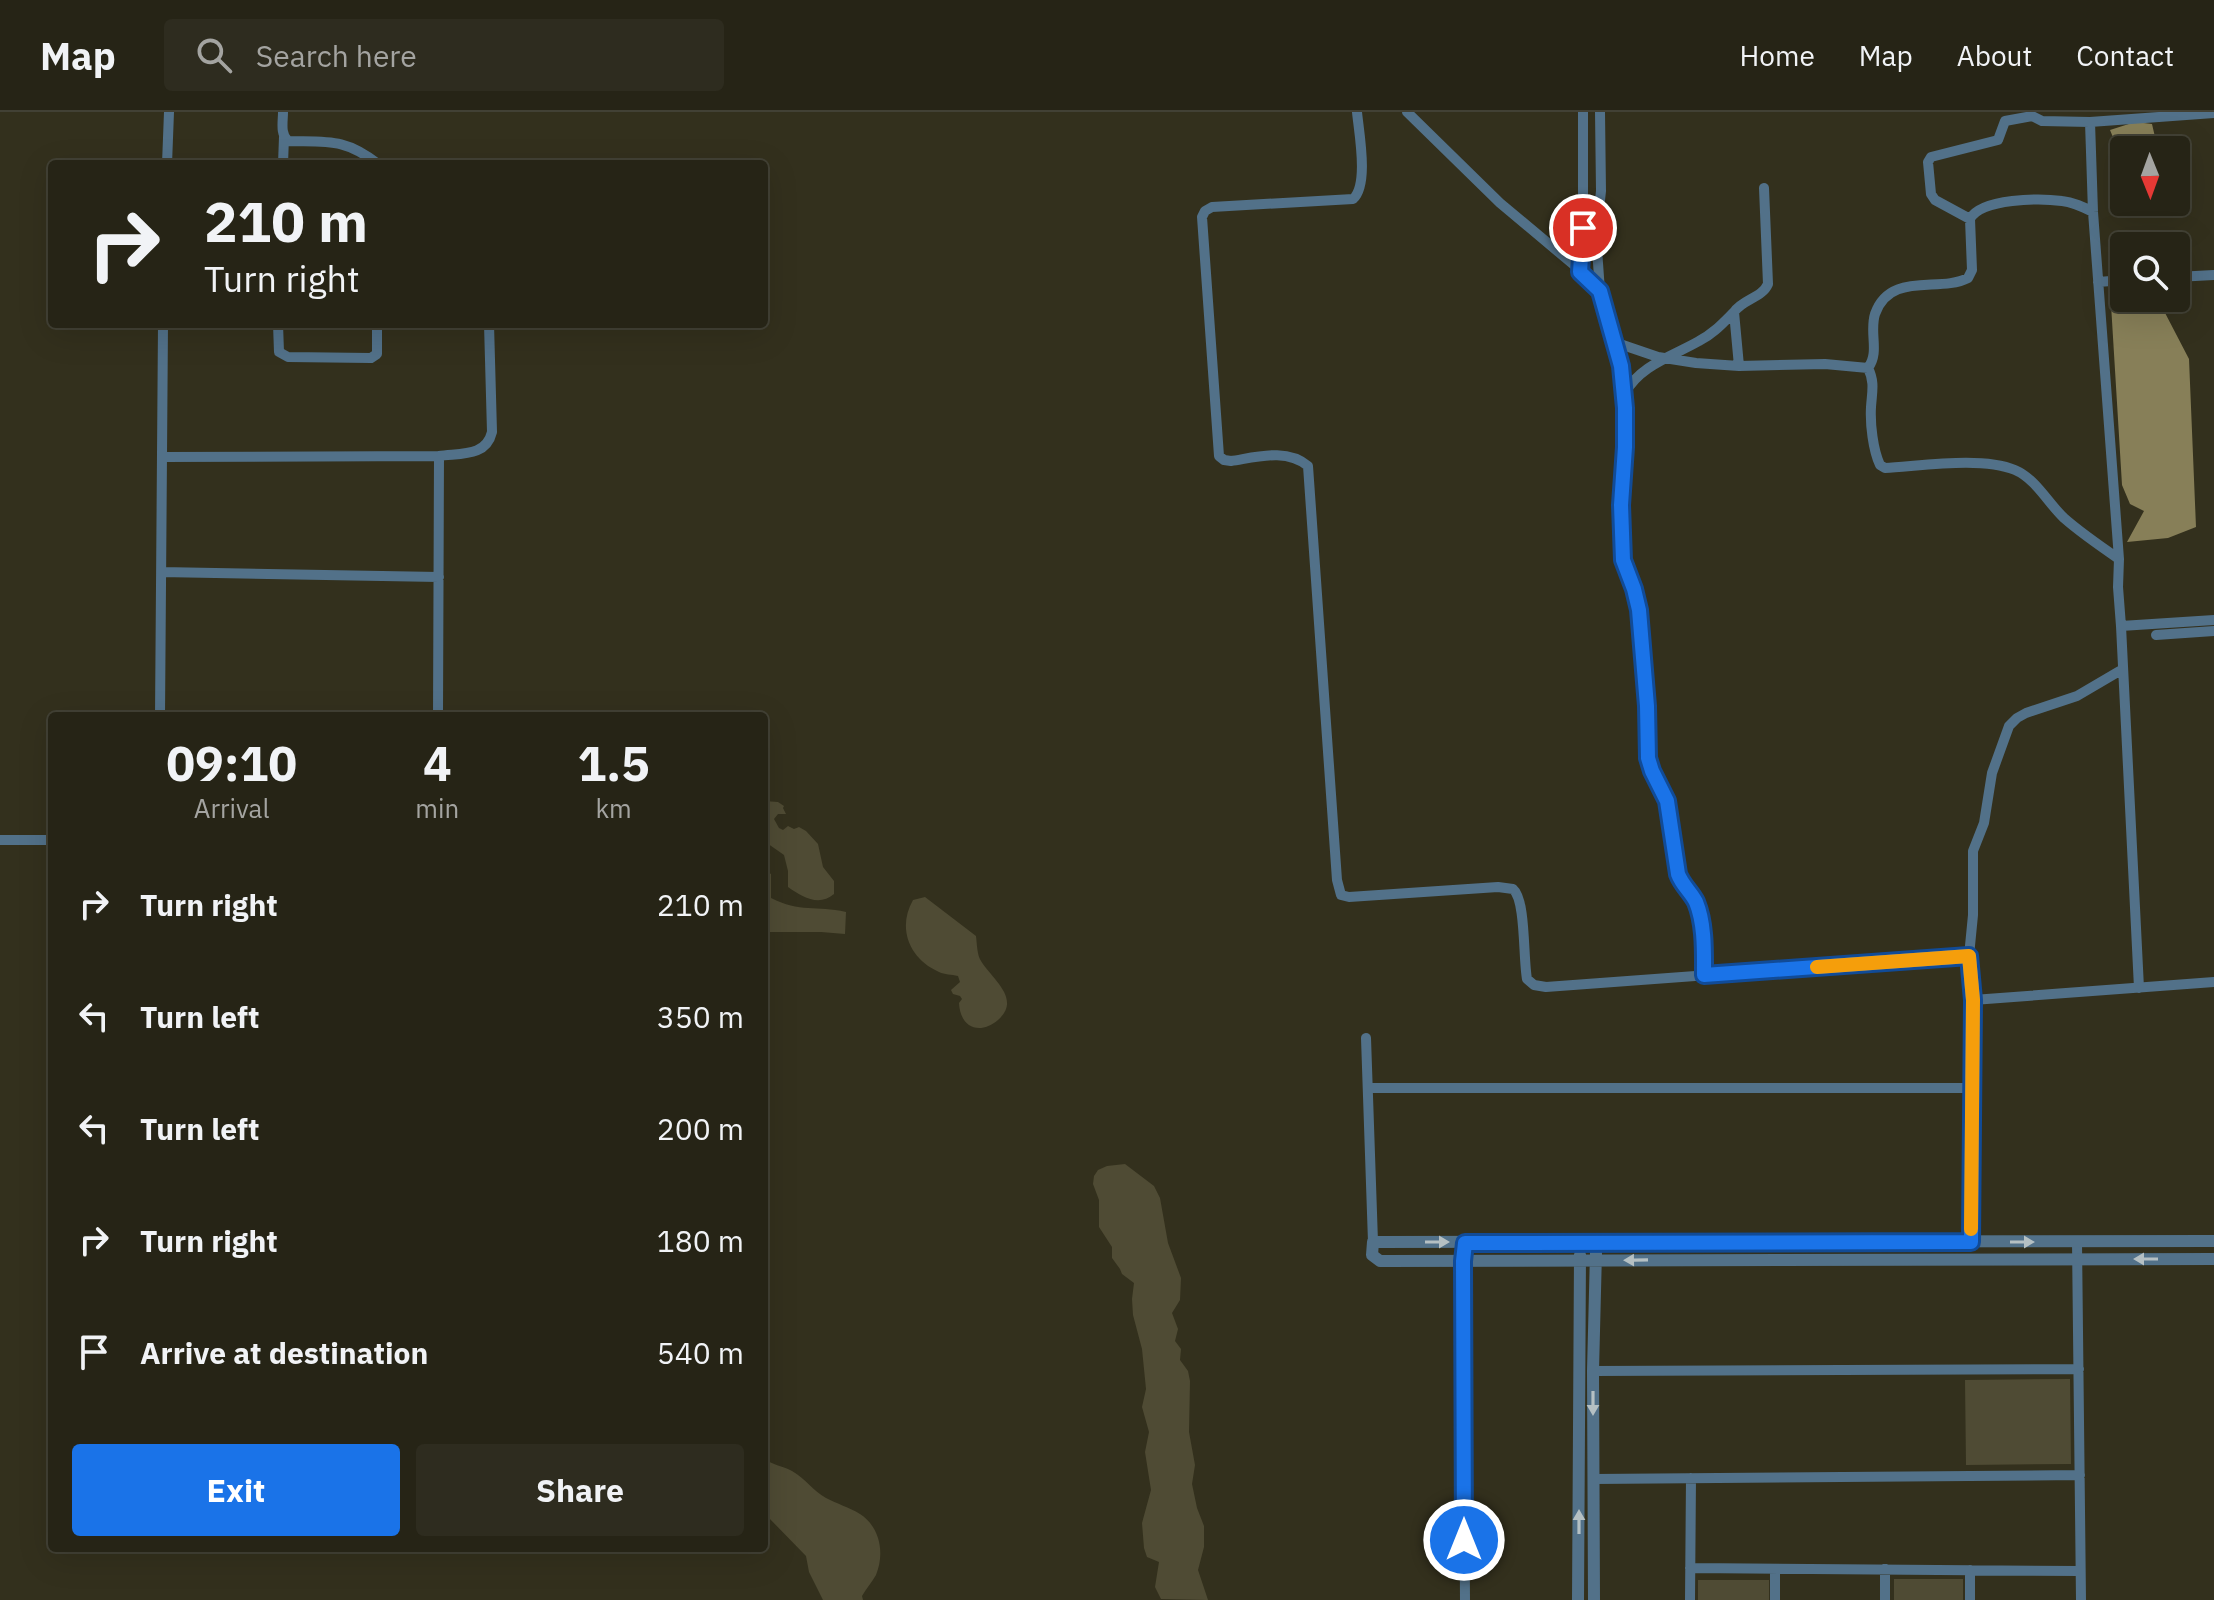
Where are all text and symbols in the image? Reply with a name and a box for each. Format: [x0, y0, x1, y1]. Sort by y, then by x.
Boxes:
search box [164, 19, 724, 91]
text: Map [40, 31, 116, 80]
icon: search [192, 33, 236, 77]
text: Search here [256, 36, 417, 75]
text: Home [1739, 37, 1815, 74]
text: Map [1859, 37, 1913, 74]
text: About [1957, 37, 2032, 74]
text: Contact [2076, 37, 2174, 74]
north arrow [2110, 136, 2190, 216]
map controls [2110, 136, 2190, 312]
text: 210 m [204, 185, 368, 257]
icon: right [72, 192, 176, 296]
pin [1549, 194, 1617, 262]
icon: arrive [1561, 206, 1605, 250]
button: search [2110, 232, 2190, 312]
text: Turn right [204, 255, 360, 302]
text: 09:10 [166, 732, 297, 794]
text: 4 [423, 732, 452, 794]
text: 1.5 [577, 732, 650, 794]
text: Arrival [194, 791, 270, 825]
text: min [415, 791, 459, 825]
text: km [595, 791, 632, 825]
icon: right [72, 882, 116, 926]
text: Turn right [140, 885, 278, 924]
text: 210 m [657, 885, 744, 924]
icon: left [72, 994, 116, 1038]
text: Turn left [140, 997, 259, 1036]
text: 350 m [657, 997, 744, 1036]
icon: left [72, 1106, 116, 1150]
text: Turn left [140, 1109, 259, 1148]
text: 200 m [657, 1109, 744, 1148]
icon: right [72, 1218, 116, 1262]
text: Turn right [140, 1221, 278, 1260]
text: 180 m [657, 1221, 744, 1260]
one-way arrow [1425, 1236, 1450, 1249]
one-way arrow [2010, 1236, 2035, 1248]
one-way arrow [2133, 1253, 2158, 1265]
one-way arrow [1623, 1254, 1648, 1266]
icon: arrive [72, 1330, 116, 1374]
text: Arrive at destination [140, 1333, 428, 1372]
text: 540 m [657, 1333, 744, 1372]
one-way arrow [1587, 1391, 1599, 1416]
button: Exit [72, 1444, 400, 1536]
button: Share [416, 1444, 744, 1536]
position arrow [1422, 1498, 1506, 1582]
one-way arrow [1572, 1509, 1585, 1534]

